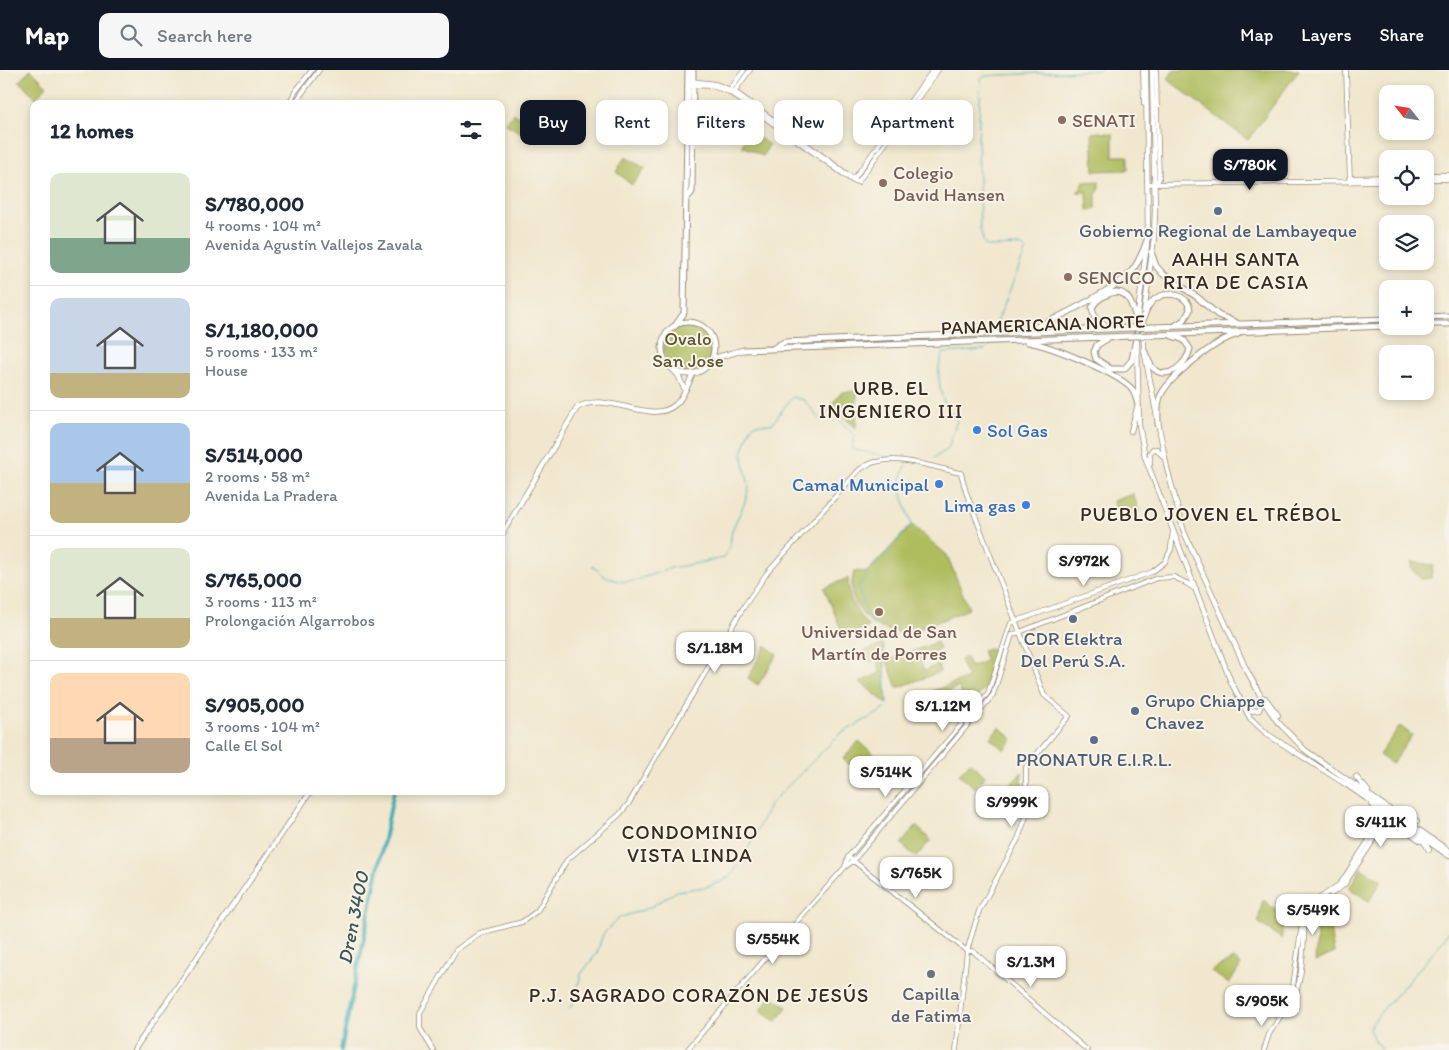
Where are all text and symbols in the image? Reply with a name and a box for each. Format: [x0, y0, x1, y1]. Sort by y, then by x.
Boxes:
search box [99, 13, 449, 58]
text: Map [25, 21, 69, 50]
icon: search [117, 21, 145, 49]
text: Search here [157, 24, 252, 47]
text: Map [1240, 24, 1273, 46]
text: Layers [1301, 24, 1351, 46]
text: Share [1379, 24, 1424, 46]
north arrow [1379, 85, 1434, 140]
map controls [1379, 85, 1434, 400]
chip: Buy [520, 100, 586, 145]
chip: Rent [596, 100, 668, 145]
chip: Filters [678, 100, 764, 145]
chip: New [774, 100, 843, 145]
chip: Apartment [853, 100, 973, 145]
place label: SENATI [1072, 109, 1136, 132]
marker: SENATI [1056, 114, 1068, 126]
icon: filters [457, 116, 485, 144]
text: 12 homes [50, 118, 134, 143]
pin: S/780K [1209, 148, 1291, 191]
button: locate [1379, 150, 1434, 205]
text: S/780K [1224, 155, 1276, 174]
place label: Colegio David Hansen [893, 161, 1005, 206]
marker: Colegio David Hansen [877, 177, 889, 189]
text: S/780,000 [205, 191, 304, 216]
icon: home [90, 193, 150, 253]
marker: Gobierno Regional de Lambayeque [1212, 205, 1224, 217]
button: layers [1379, 215, 1434, 270]
text: 4 rooms · 104 m² [205, 216, 321, 235]
place label: Gobierno Regional de Lambayeque [1079, 219, 1357, 242]
text: Avenida Agustín Vallejos Zavala [205, 235, 423, 254]
district label: AAHH SANTA RITA DE CASIA [1163, 247, 1309, 294]
place label: SENCICO [1078, 266, 1155, 289]
marker: SENCICO [1062, 271, 1074, 283]
button: + [1379, 280, 1434, 335]
street label: PANAMERICANA NORTE [940, 309, 1146, 340]
text: S/1,180,000 [205, 317, 318, 342]
icon: home [90, 318, 150, 378]
park label: Ovalo San Jose [652, 327, 724, 372]
text: 5 rooms · 133 m² [205, 342, 318, 361]
button: − [1379, 345, 1434, 400]
text: House [205, 361, 248, 380]
district label: URB. EL INGENIERO III [819, 376, 963, 423]
place label: Sol Gas [987, 419, 1048, 442]
marker: Sol Gas [971, 424, 983, 436]
text: S/514,000 [205, 442, 303, 467]
icon: home [90, 443, 150, 503]
text: 2 rooms · 58 m² [205, 467, 310, 486]
place label: Camal Municipal [792, 473, 930, 496]
marker: Camal Municipal [933, 478, 945, 490]
text: Avenida La Pradera [205, 486, 338, 505]
place label: Lima gas [944, 494, 1016, 517]
marker: Lima gas [1020, 499, 1032, 511]
district label: PUEBLO JOVEN EL TRÉBOL [1080, 502, 1342, 526]
pin: S/972K [1043, 544, 1125, 587]
text: S/972K [1059, 551, 1109, 570]
text: S/765,000 [205, 567, 302, 592]
icon: home [90, 568, 150, 628]
text: 3 rooms · 113 m² [205, 592, 317, 611]
marker: Universidad de San Martín de Porres [873, 606, 885, 618]
text: Prolongación Algarrobos [205, 611, 375, 630]
marker: CDR Elektra Del Perú S.A. [1067, 613, 1079, 625]
place label: Universidad de San Martín de Porres [801, 620, 957, 665]
place label: CDR Elektra Del Perú S.A. [1020, 627, 1126, 672]
pin: S/1.18M [669, 632, 761, 674]
text: S/1.18M [687, 638, 743, 657]
place label: Grupo Chiappe Chavez [1145, 689, 1265, 734]
pin: S/1.12M [897, 690, 989, 732]
text: S/905,000 [205, 692, 304, 717]
icon: home [90, 693, 150, 753]
text: S/1.12M [915, 696, 971, 715]
marker: Grupo Chiappe Chavez [1129, 705, 1141, 717]
text: 3 rooms · 104 m² [205, 717, 320, 736]
marker: PRONATUR E.I.R.L. [1088, 734, 1100, 746]
text: Calle El Sol [205, 736, 283, 755]
place label: PRONATUR E.I.R.L. [1016, 748, 1172, 771]
pin: S/514K [845, 756, 927, 798]
text: S/514K [860, 762, 912, 781]
pin: S/999K [971, 786, 1053, 828]
text: S/999K [986, 792, 1038, 811]
pin: S/411K [1340, 806, 1422, 848]
text: S/411K [1356, 812, 1406, 831]
district label: CONDOMINIO VISTA LINDA [621, 820, 759, 867]
pin: S/765K [875, 856, 957, 899]
text: S/765K [891, 863, 941, 882]
water label: Dren 3400 [332, 868, 374, 966]
pin: S/549K [1272, 894, 1354, 936]
text: S/549K [1287, 900, 1339, 919]
pin: S/554K [732, 922, 814, 965]
text: S/554K [747, 929, 799, 948]
pin: S/1.3M [990, 946, 1072, 988]
text: S/1.3M [1007, 952, 1055, 971]
marker: Capilla de Fatima [925, 968, 937, 980]
place label: Capilla de Fatima [891, 982, 971, 1027]
district label: P.J. SAGRADO CORAZÓN DE JESÚS [529, 983, 869, 1007]
pin: S/905K [1221, 984, 1303, 1027]
text: S/905K [1236, 991, 1288, 1010]

